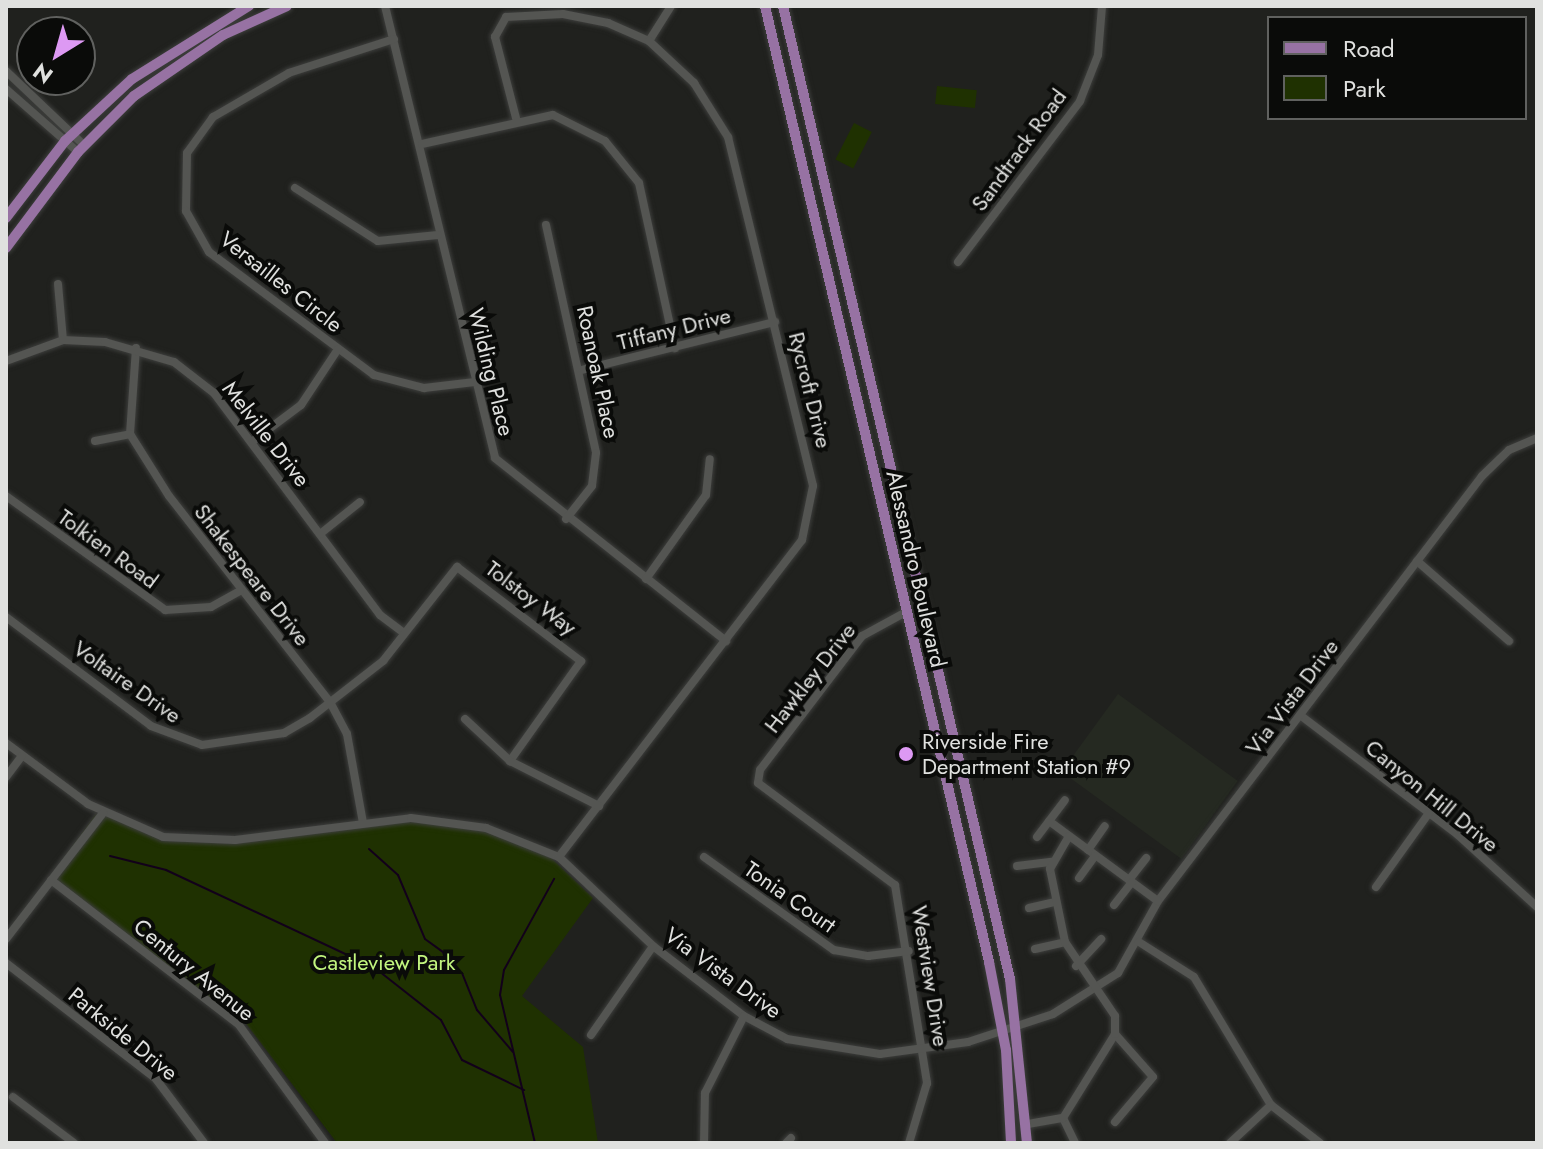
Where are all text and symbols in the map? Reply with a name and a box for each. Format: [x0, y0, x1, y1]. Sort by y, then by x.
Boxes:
north arrow [16, 16, 96, 96]
legend [1267, 16, 1527, 120]
text: Road [1343, 31, 1395, 66]
text: N [26, 56, 59, 92]
text: Park [1343, 71, 1386, 106]
street label: Sandtrack Road [966, 84, 1072, 216]
street label: Versailles Circle [214, 226, 348, 338]
street label: Tiffany Drive [615, 302, 733, 356]
street label: Roanoak Place [571, 303, 625, 441]
street label: Wilding Place [462, 305, 520, 439]
street label: Rycroft Drive [783, 329, 837, 451]
street label: Melville Drive [217, 376, 315, 492]
street label: Alessandro Boulevard [880, 468, 952, 670]
street label: Shakespeare Drive [189, 499, 315, 651]
street label: Tolkien Road [53, 504, 163, 594]
street label: Tolstoy Way [480, 555, 582, 641]
street label: Hawkley Drive [759, 618, 861, 738]
street label: Via Vista Drive [1240, 634, 1344, 760]
street label: Voltaire Drive [68, 635, 186, 729]
place label: Riverside Fire Department Station #9 [922, 728, 1131, 780]
street label: Canyon Hill Drive [1360, 734, 1504, 858]
marker: Riverside Fire Department Station #9 [897, 745, 915, 763]
street label: Tonia Court [739, 856, 841, 938]
street label: Westview Drive [906, 904, 954, 1048]
street label: Century Avenue [128, 913, 260, 1027]
street label: Via Vista Drive [659, 922, 787, 1024]
park label: Castleview Park [312, 950, 456, 976]
street label: Parkside Drive [63, 982, 183, 1086]

